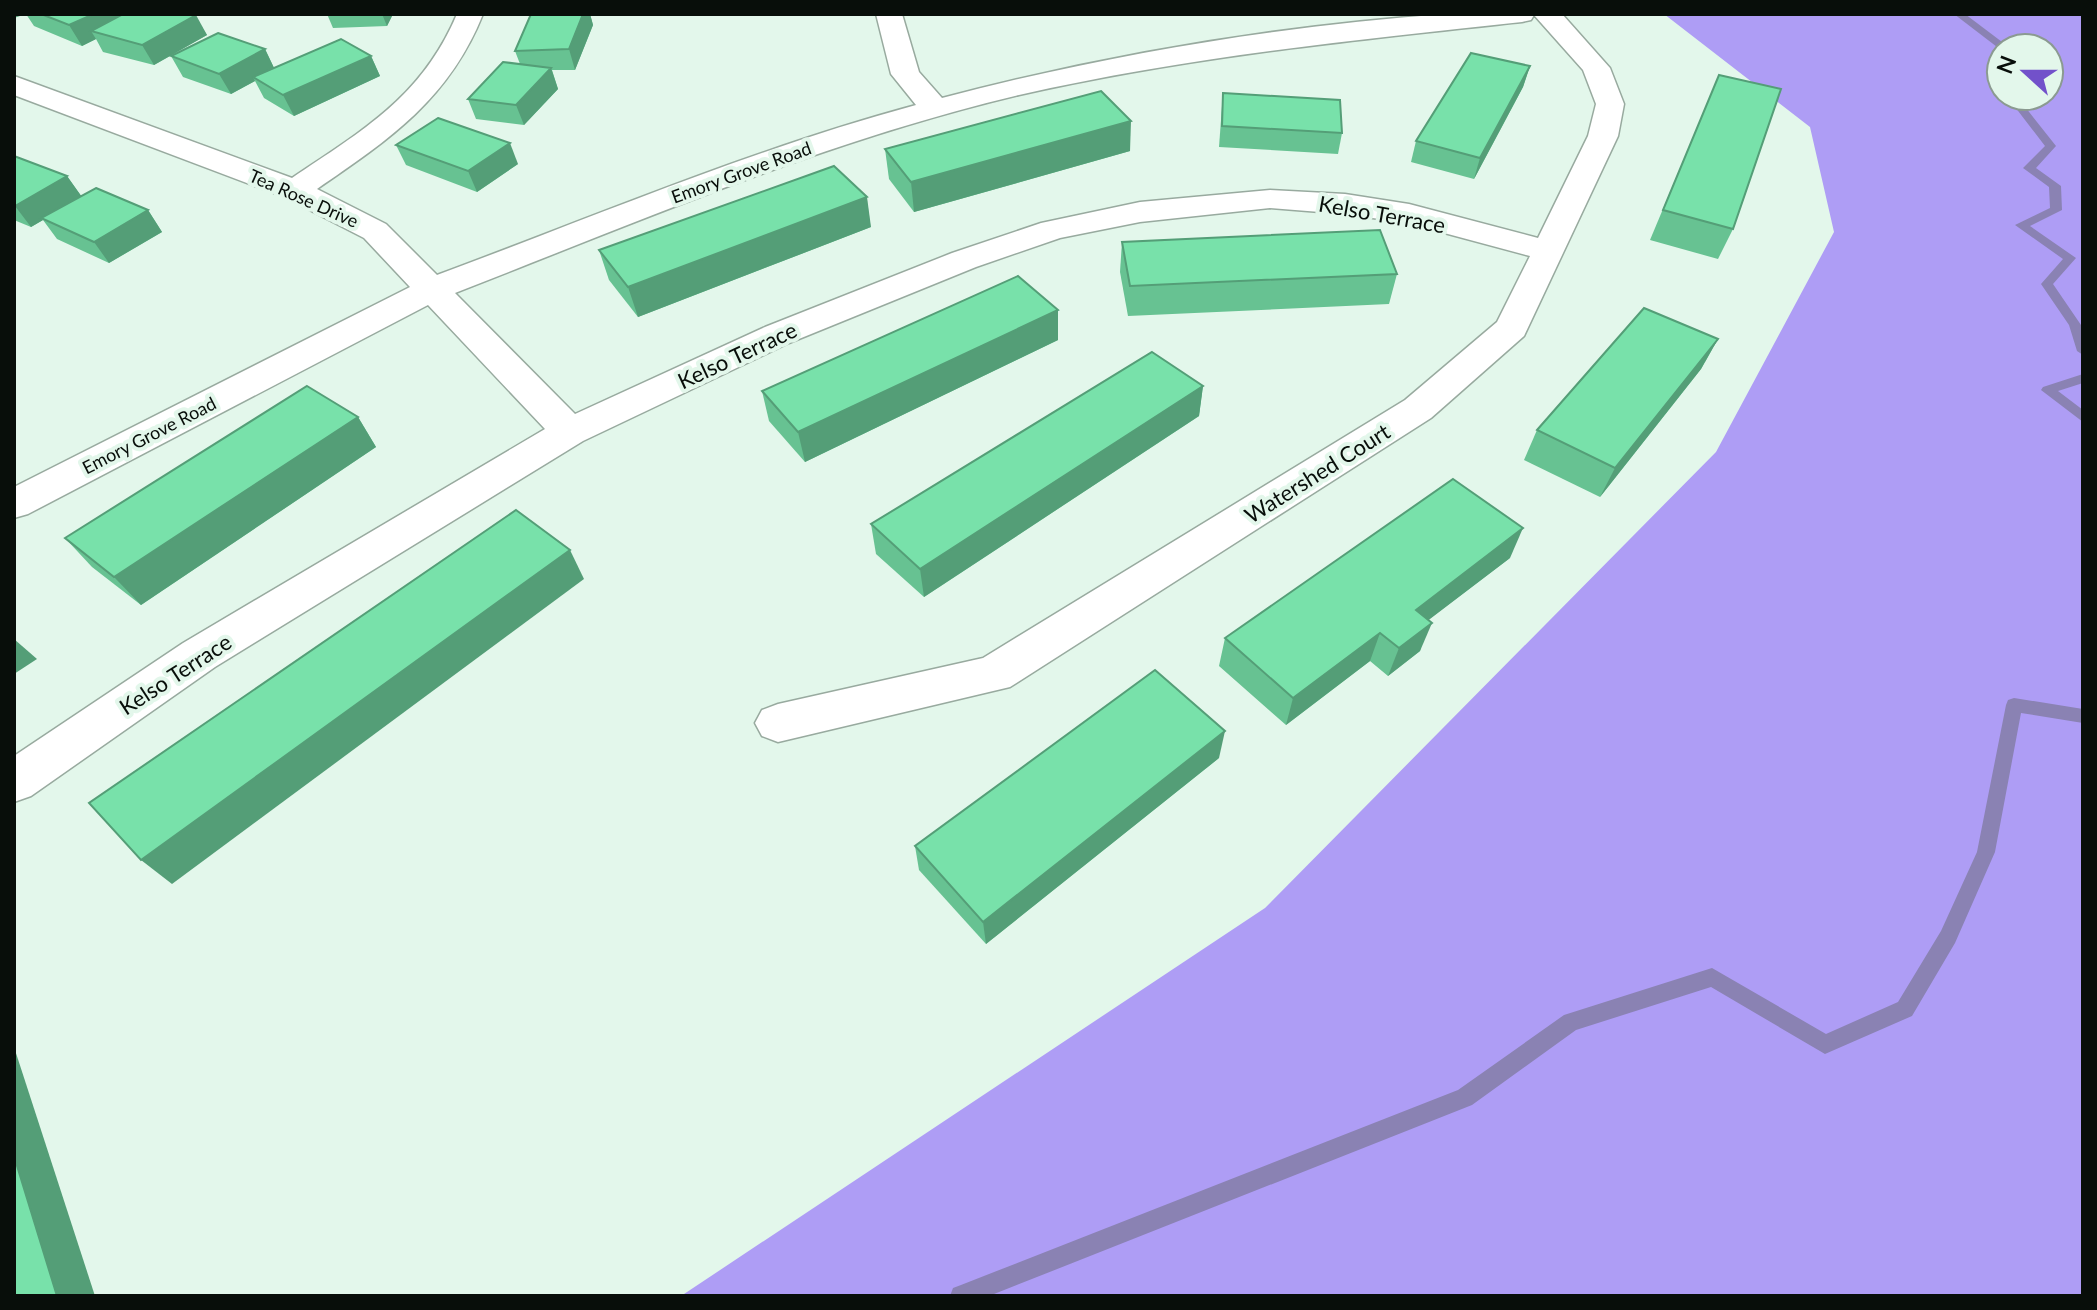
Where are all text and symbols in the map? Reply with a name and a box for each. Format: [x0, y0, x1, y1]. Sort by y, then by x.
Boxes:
north arrow [1985, 32, 2065, 112]
text: N [1990, 52, 2022, 77]
street label: Emory Grove Road [668, 136, 814, 208]
street label: Tea Rose Drive [246, 164, 362, 232]
street label: Kelso Terrace [1317, 190, 1447, 238]
street label: Kelso Terrace [673, 316, 801, 394]
street label: Emory Grove Road [78, 392, 220, 478]
street label: Watershed Court [1239, 417, 1395, 528]
street label: Kelso Terrace [114, 628, 236, 720]

